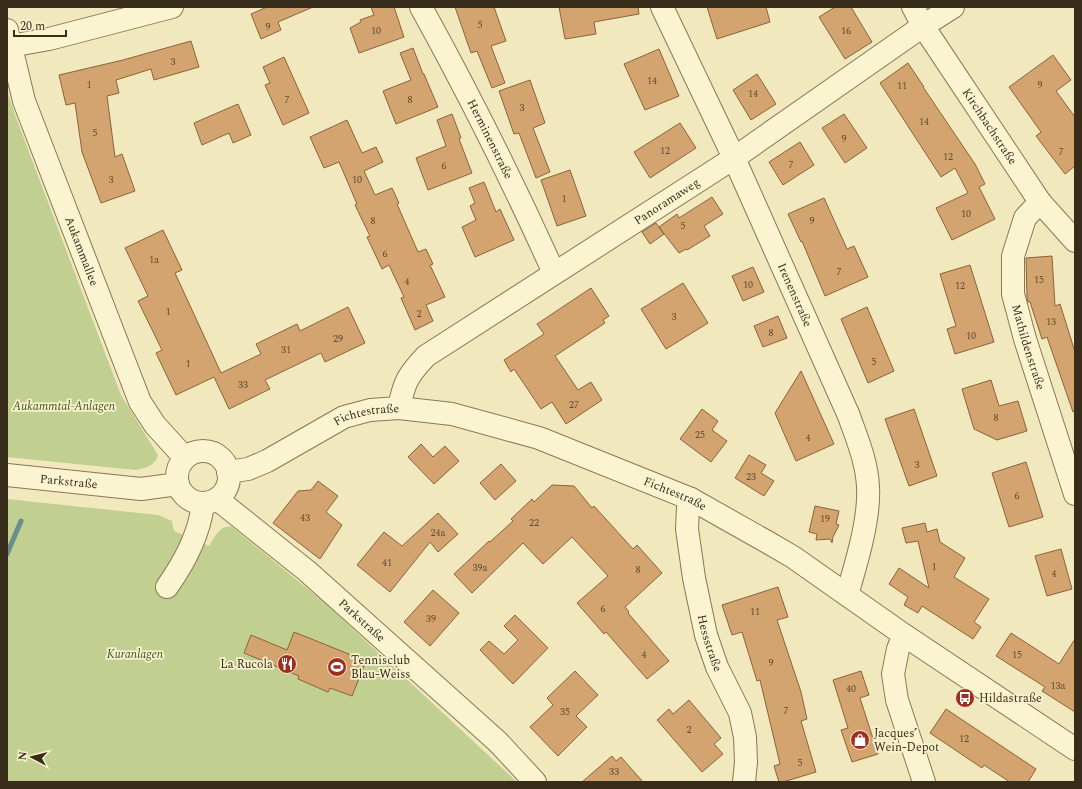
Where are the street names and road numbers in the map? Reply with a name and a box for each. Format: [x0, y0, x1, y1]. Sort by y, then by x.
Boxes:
street label: Kirchbachstraße [957, 85, 1022, 169]
street label: Herminenstraße [462, 96, 518, 183]
street label: Panoramaweg [630, 173, 704, 230]
street label: Aukammallee [59, 214, 103, 289]
street label: Irenenstraße [772, 260, 817, 330]
street label: Mathildenstraße [1006, 302, 1050, 393]
street label: Fichtestraße [330, 399, 400, 431]
street label: Parkstraße [39, 469, 99, 494]
street label: Fichtestraße [640, 472, 710, 516]
street label: Parkstraße [334, 594, 390, 647]
street label: Hessstraße [692, 613, 727, 676]

